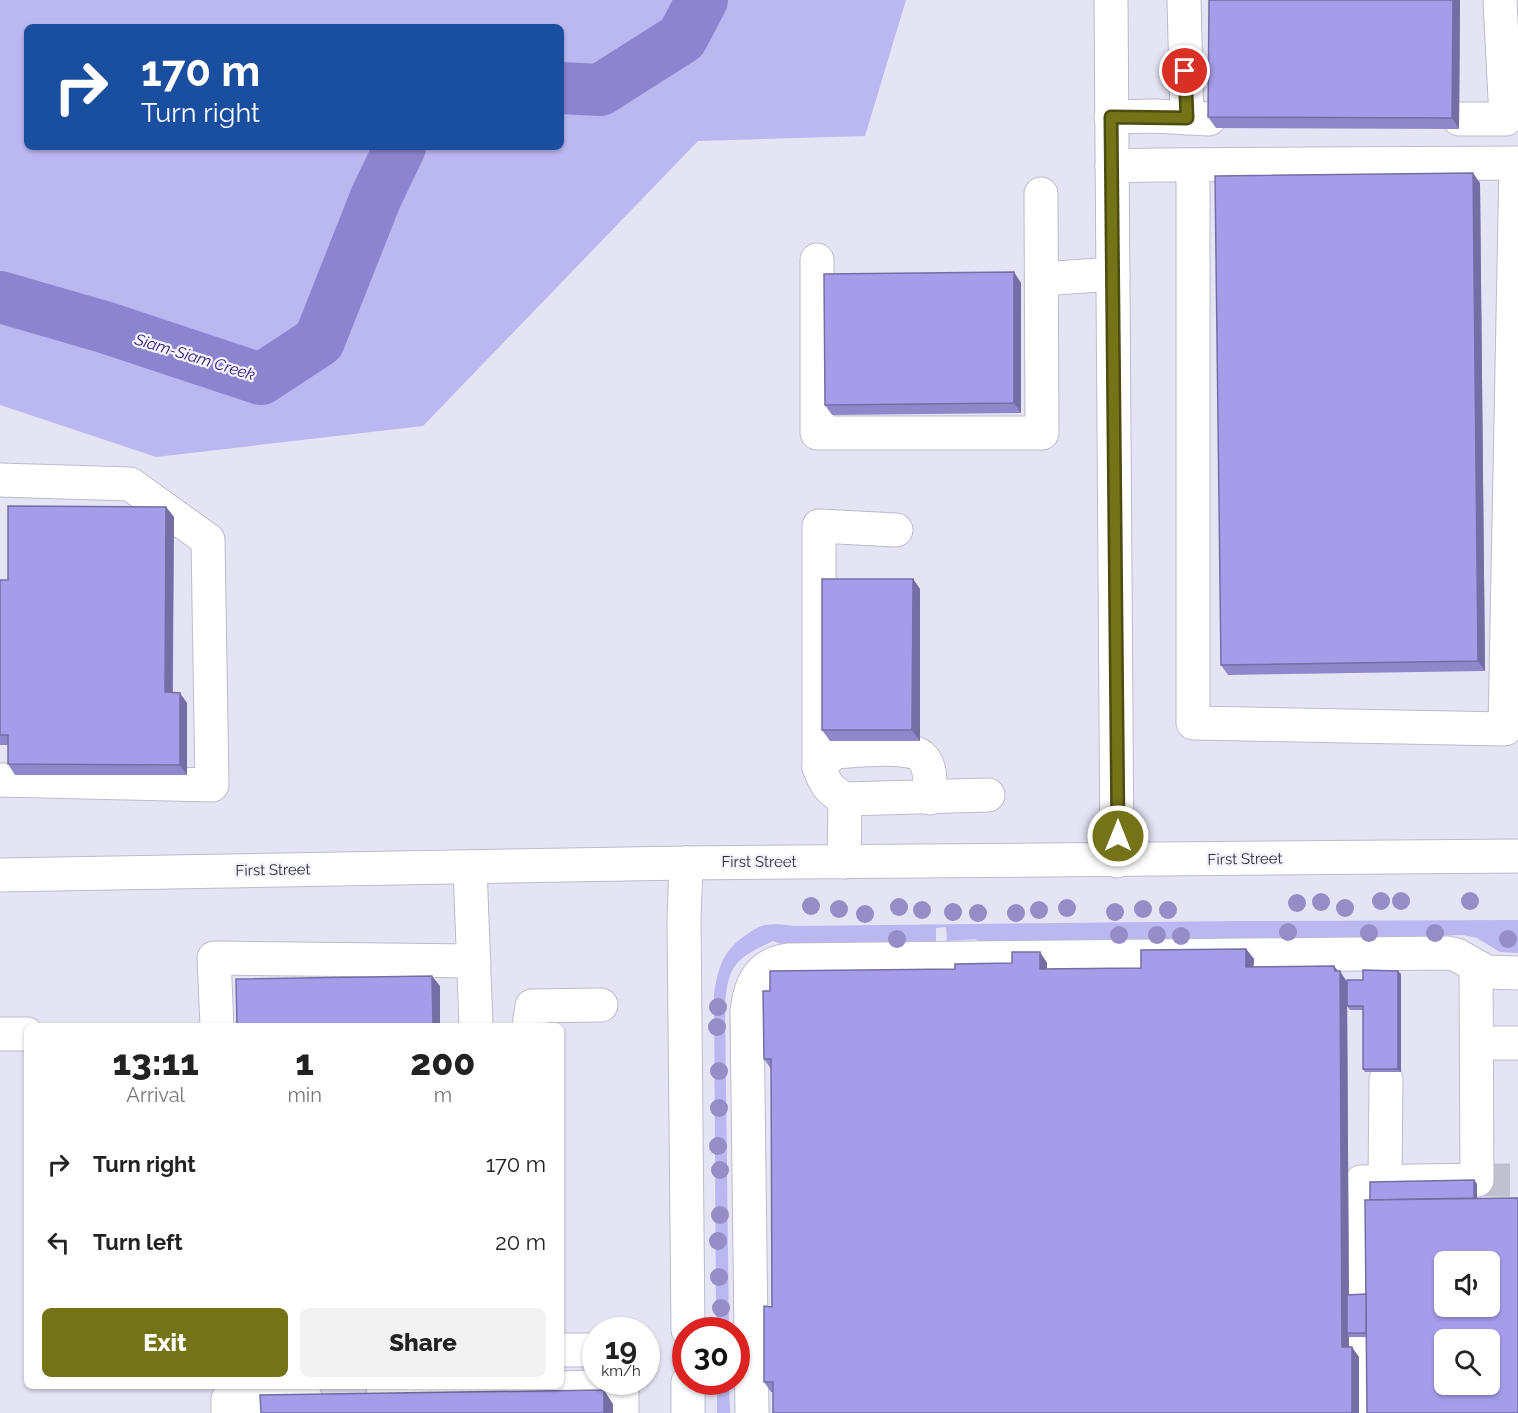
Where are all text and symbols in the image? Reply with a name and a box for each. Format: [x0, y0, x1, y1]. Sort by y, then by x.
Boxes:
pin [1159, 45, 1210, 96]
text: 170 m [141, 47, 260, 96]
icon: right [42, 48, 120, 126]
icon: arrive [1168, 54, 1201, 87]
text: Turn right [141, 97, 260, 128]
water label: Siam-Siam Creek [132, 329, 258, 384]
position arrow [1086, 804, 1150, 868]
street label: First Street [1207, 849, 1283, 869]
street label: First Street [721, 853, 797, 871]
street label: First Street [235, 860, 311, 880]
text: 13:11 [113, 1041, 199, 1083]
text: 1 [295, 1041, 314, 1083]
text: 200 [410, 1041, 475, 1083]
text: Arrival [126, 1083, 185, 1107]
text: min [287, 1083, 322, 1107]
text: m [434, 1083, 452, 1107]
icon: right [42, 1148, 75, 1181]
text: Turn right [93, 1151, 196, 1177]
text: 170 m [486, 1151, 546, 1177]
icon: left [42, 1226, 75, 1259]
text: Turn left [93, 1229, 183, 1255]
text: 20 m [495, 1229, 546, 1255]
map controls [1434, 1251, 1500, 1395]
button: sound [1434, 1251, 1500, 1317]
button: Exit [42, 1308, 288, 1377]
button: Share [300, 1308, 546, 1377]
speed limit sign: 30 [672, 1317, 750, 1395]
button: search [1434, 1329, 1500, 1395]
text: 19 [605, 1331, 637, 1366]
text: km/h [601, 1362, 641, 1380]

